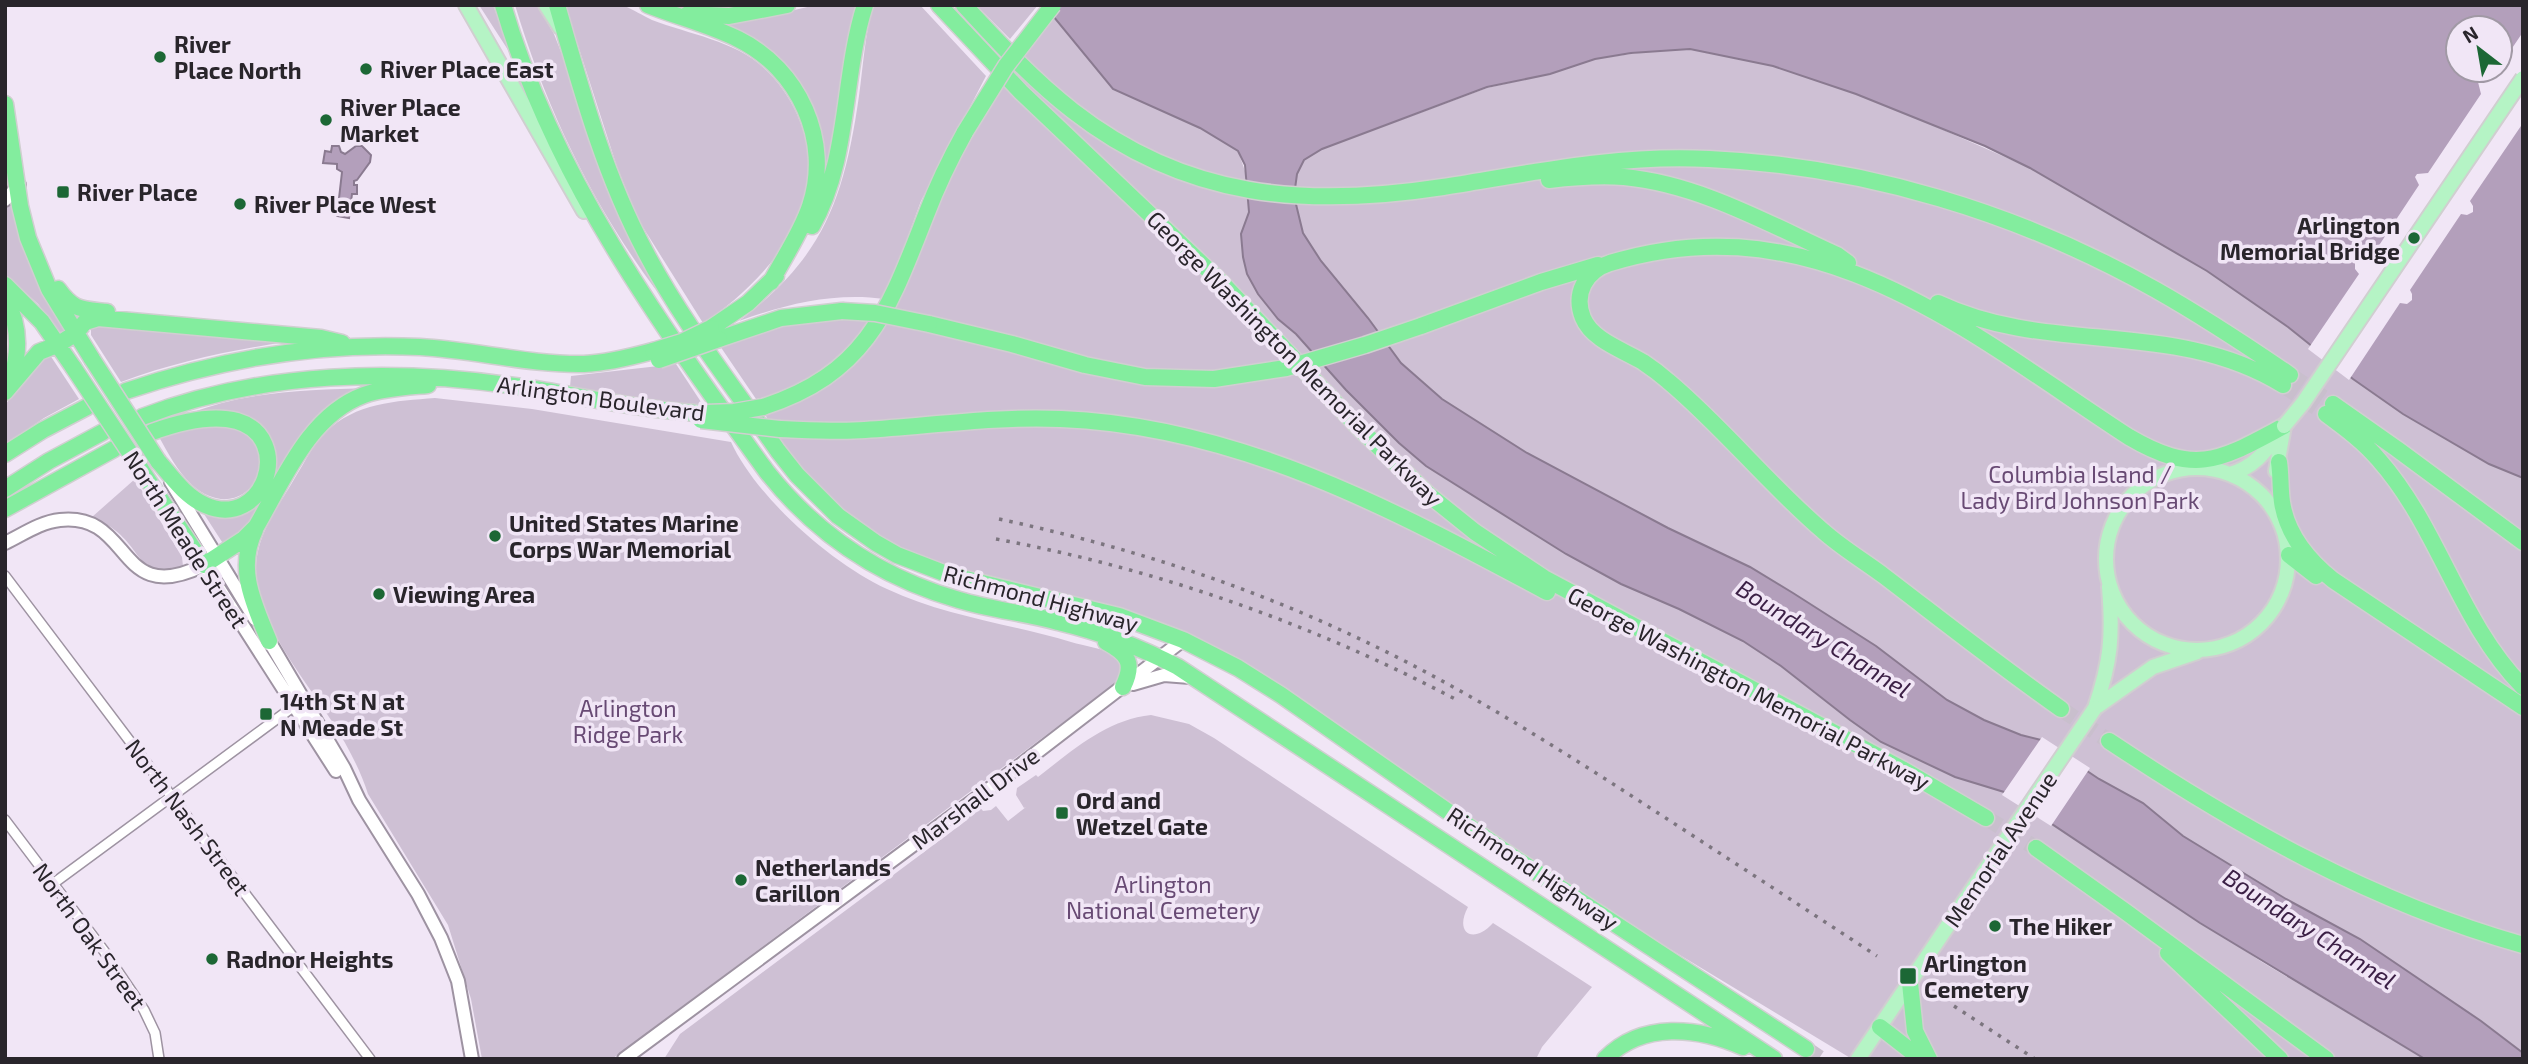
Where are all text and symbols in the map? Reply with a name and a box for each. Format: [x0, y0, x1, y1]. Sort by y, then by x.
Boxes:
north arrow [2444, 14, 2514, 84]
text: N [2458, 21, 2482, 47]
place label: River Place North [174, 30, 302, 84]
marker: River Place North [152, 49, 168, 65]
place label: River Place East [380, 55, 554, 83]
marker: River Place East [358, 61, 374, 77]
place label: River Place Market [340, 93, 461, 147]
marker: River Place Market [318, 112, 334, 128]
place label: River Place [77, 178, 198, 206]
marker: River Place [55, 184, 71, 200]
place label: River Place West [254, 190, 436, 218]
marker: River Place West [232, 196, 248, 212]
street label: George Washington Memorial Parkway [1142, 205, 1448, 511]
place label: Arlington Memorial Bridge [2220, 211, 2400, 265]
marker: Arlington Memorial Bridge [2406, 230, 2422, 246]
street label: Arlington Boulevard [496, 370, 706, 426]
street label: North Meade Street [118, 445, 254, 633]
park label: Columbia Island / Lady Bird Johnson Park [1960, 460, 2200, 514]
place label: United States Marine Corps War Memorial [509, 509, 739, 563]
marker: United States Marine Corps War Memorial [487, 528, 503, 544]
street label: Richmond Highway [941, 559, 1141, 637]
water label: Boundary Channel [1732, 573, 1916, 703]
place label: Viewing Area [393, 580, 535, 608]
street label: George Washington Memorial Parkway [1563, 580, 1935, 796]
marker: Viewing Area [371, 586, 387, 602]
place label: 14th St N at N Meade St [280, 687, 405, 741]
park label: Arlington Ridge Park [573, 694, 683, 748]
marker: 14th St N at N Meade St [258, 706, 274, 722]
street label: North Nash Street [120, 733, 256, 901]
street label: Marshall Drive [906, 741, 1044, 855]
street label: Memorial Avenue [1938, 766, 2062, 932]
place label: Ord and Wetzel Gate [1076, 786, 1208, 840]
street label: Richmond Highway [1442, 800, 1624, 936]
marker: Ord and Wetzel Gate [1054, 805, 1070, 821]
place label: Netherlands Carillon [755, 853, 891, 907]
street label: North Oak Street [27, 857, 153, 1015]
water label: Boundary Channel [2218, 861, 2402, 995]
park label: Arlington National Cemetery [1066, 870, 1260, 924]
marker: Netherlands Carillon [733, 872, 749, 888]
place label: The Hiker [2009, 912, 2112, 940]
marker: The Hiker [1987, 918, 2003, 934]
place label: Radnor Heights [226, 945, 394, 973]
place label: Arlington Cemetery [1924, 949, 2029, 1003]
marker: Radnor Heights [204, 951, 220, 967]
marker: Arlington Cemetery [1898, 966, 1918, 986]

